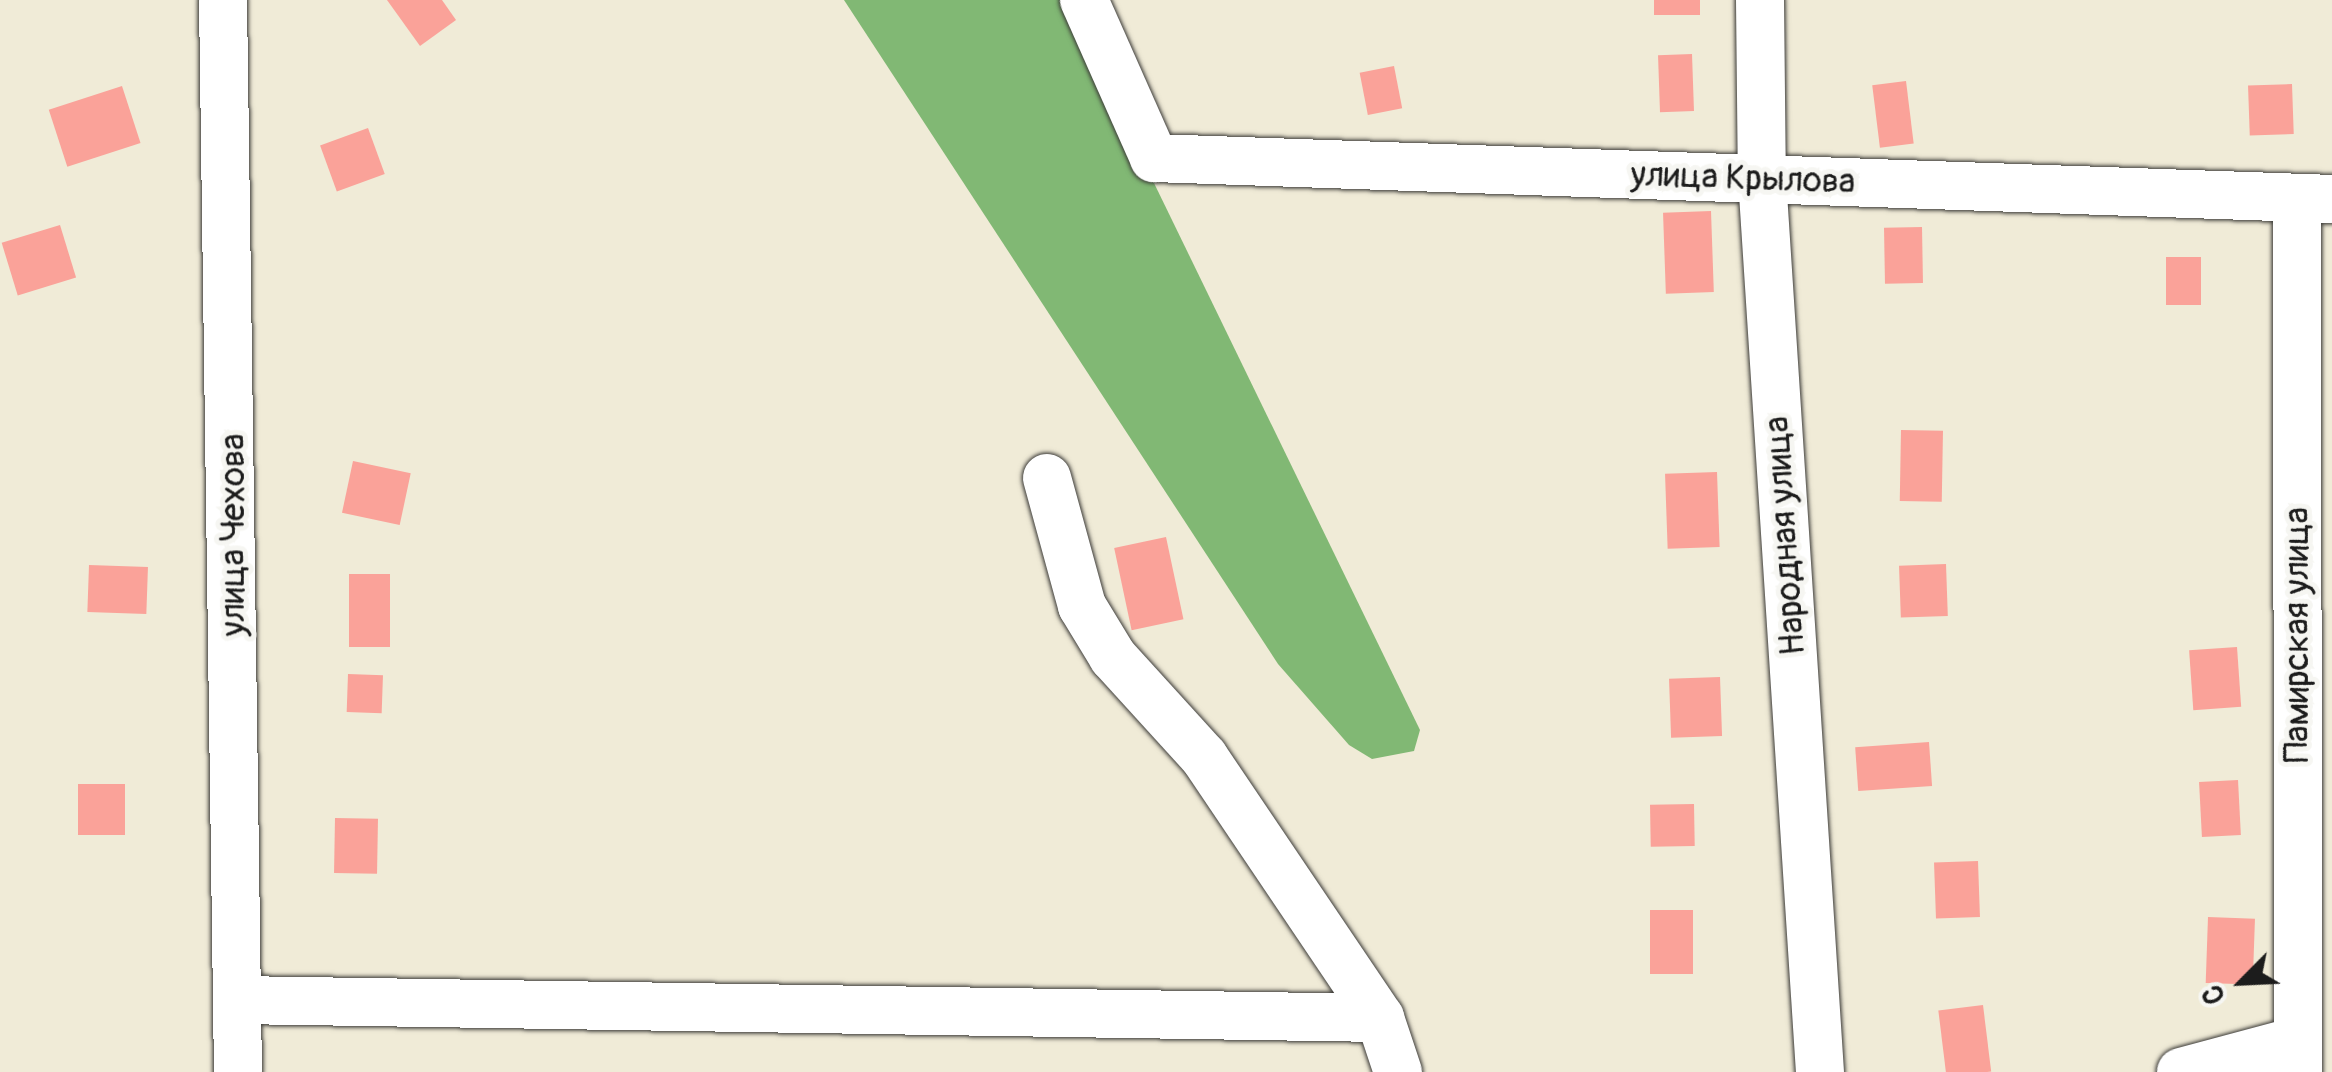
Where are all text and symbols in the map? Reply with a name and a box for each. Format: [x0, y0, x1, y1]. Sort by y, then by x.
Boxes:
street label: улица Крылова [1630, 153, 1856, 203]
street label: Народная улица [1756, 415, 1814, 657]
street label: улица Чехова [212, 434, 254, 636]
street label: Памирская улица [2276, 507, 2318, 763]
north arrow [2192, 932, 2292, 1032]
text: С [2195, 979, 2234, 1009]

